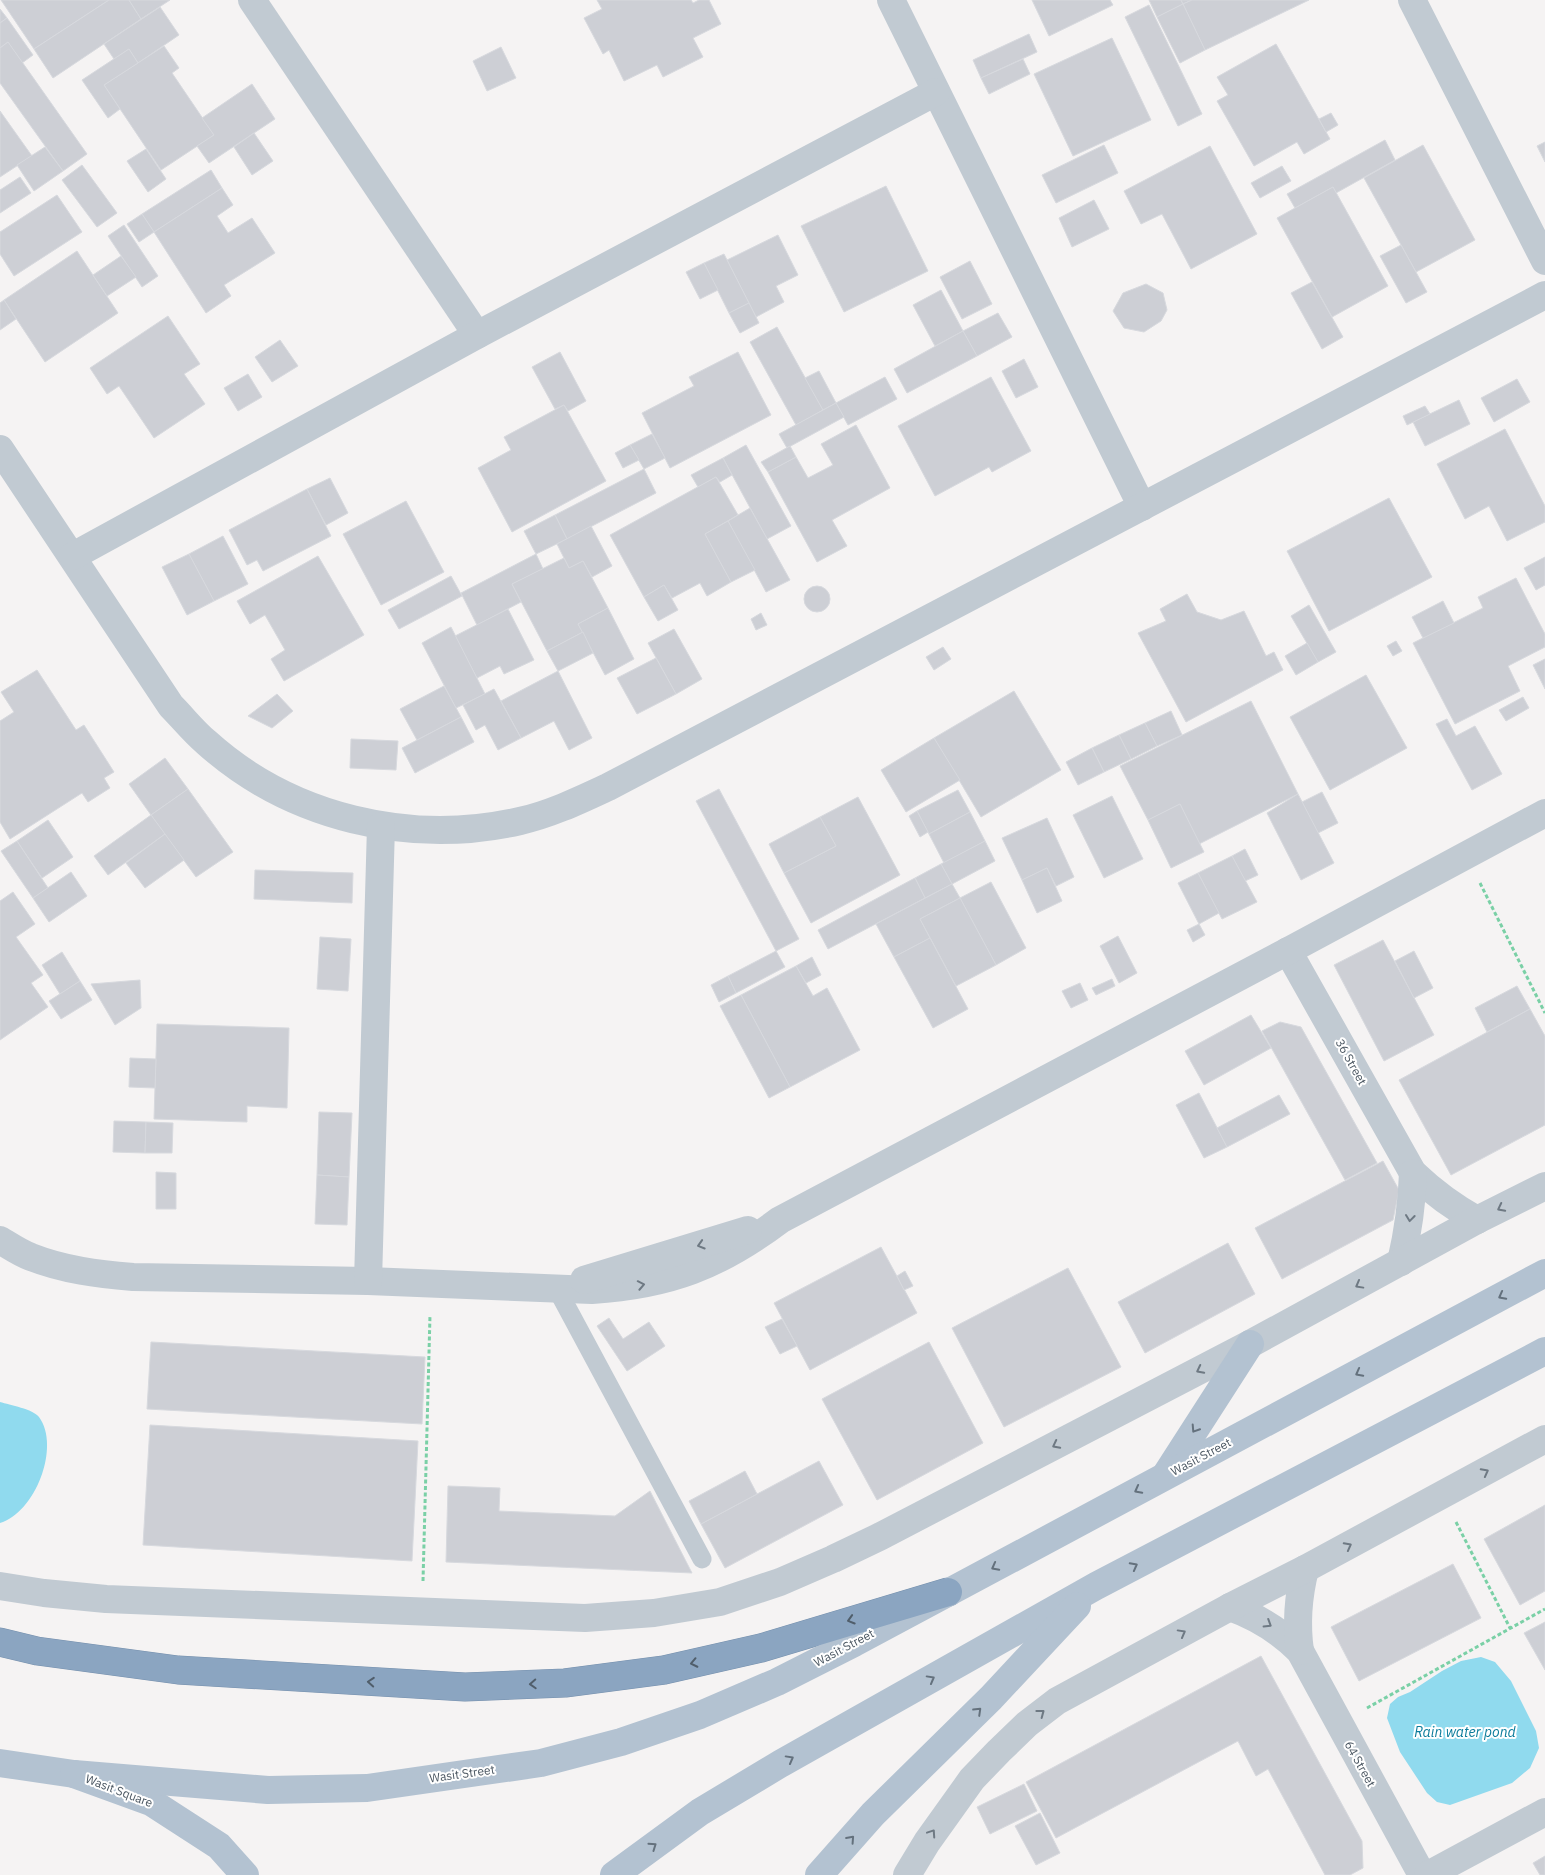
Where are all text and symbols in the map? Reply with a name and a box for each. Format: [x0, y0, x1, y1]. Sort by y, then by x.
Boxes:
street label: 36 Street [1333, 1036, 1370, 1087]
one-way arrow [1498, 1202, 1507, 1212]
one-way arrow [1405, 1214, 1416, 1222]
one-way arrow [697, 1240, 705, 1250]
one-way arrow [1355, 1279, 1364, 1289]
one-way arrow [636, 1281, 645, 1291]
one-way arrow [1498, 1290, 1507, 1300]
one-way arrow [1196, 1364, 1205, 1374]
one-way arrow [1355, 1366, 1364, 1376]
one-way arrow [1192, 1424, 1202, 1433]
street label: Wasit Street [1168, 1434, 1233, 1479]
one-way arrow [1052, 1439, 1061, 1449]
one-way arrow [1479, 1468, 1488, 1478]
one-way arrow [1134, 1484, 1143, 1494]
one-way arrow [1343, 1542, 1352, 1552]
one-way arrow [991, 1561, 1000, 1571]
one-way arrow [1129, 1562, 1138, 1572]
one-way arrow [847, 1615, 855, 1625]
one-way arrow [1263, 1618, 1272, 1628]
street label: Wasit Street [811, 1625, 876, 1670]
one-way arrow [1177, 1629, 1186, 1639]
one-way arrow [689, 1657, 698, 1668]
one-way arrow [926, 1675, 935, 1685]
one-way arrow [367, 1676, 375, 1687]
one-way arrow [529, 1679, 537, 1690]
one-way arrow [972, 1708, 981, 1717]
one-way arrow [1035, 1711, 1044, 1719]
water label: Rain water pond [1414, 1723, 1517, 1741]
street label: 64 Street [1342, 1738, 1379, 1789]
one-way arrow [784, 1755, 793, 1765]
street label: Wasit Street [428, 1761, 496, 1786]
street label: Wasit Square [83, 1771, 155, 1810]
one-way arrow [926, 1830, 935, 1839]
one-way arrow [846, 1835, 855, 1844]
one-way arrow [647, 1843, 656, 1852]

